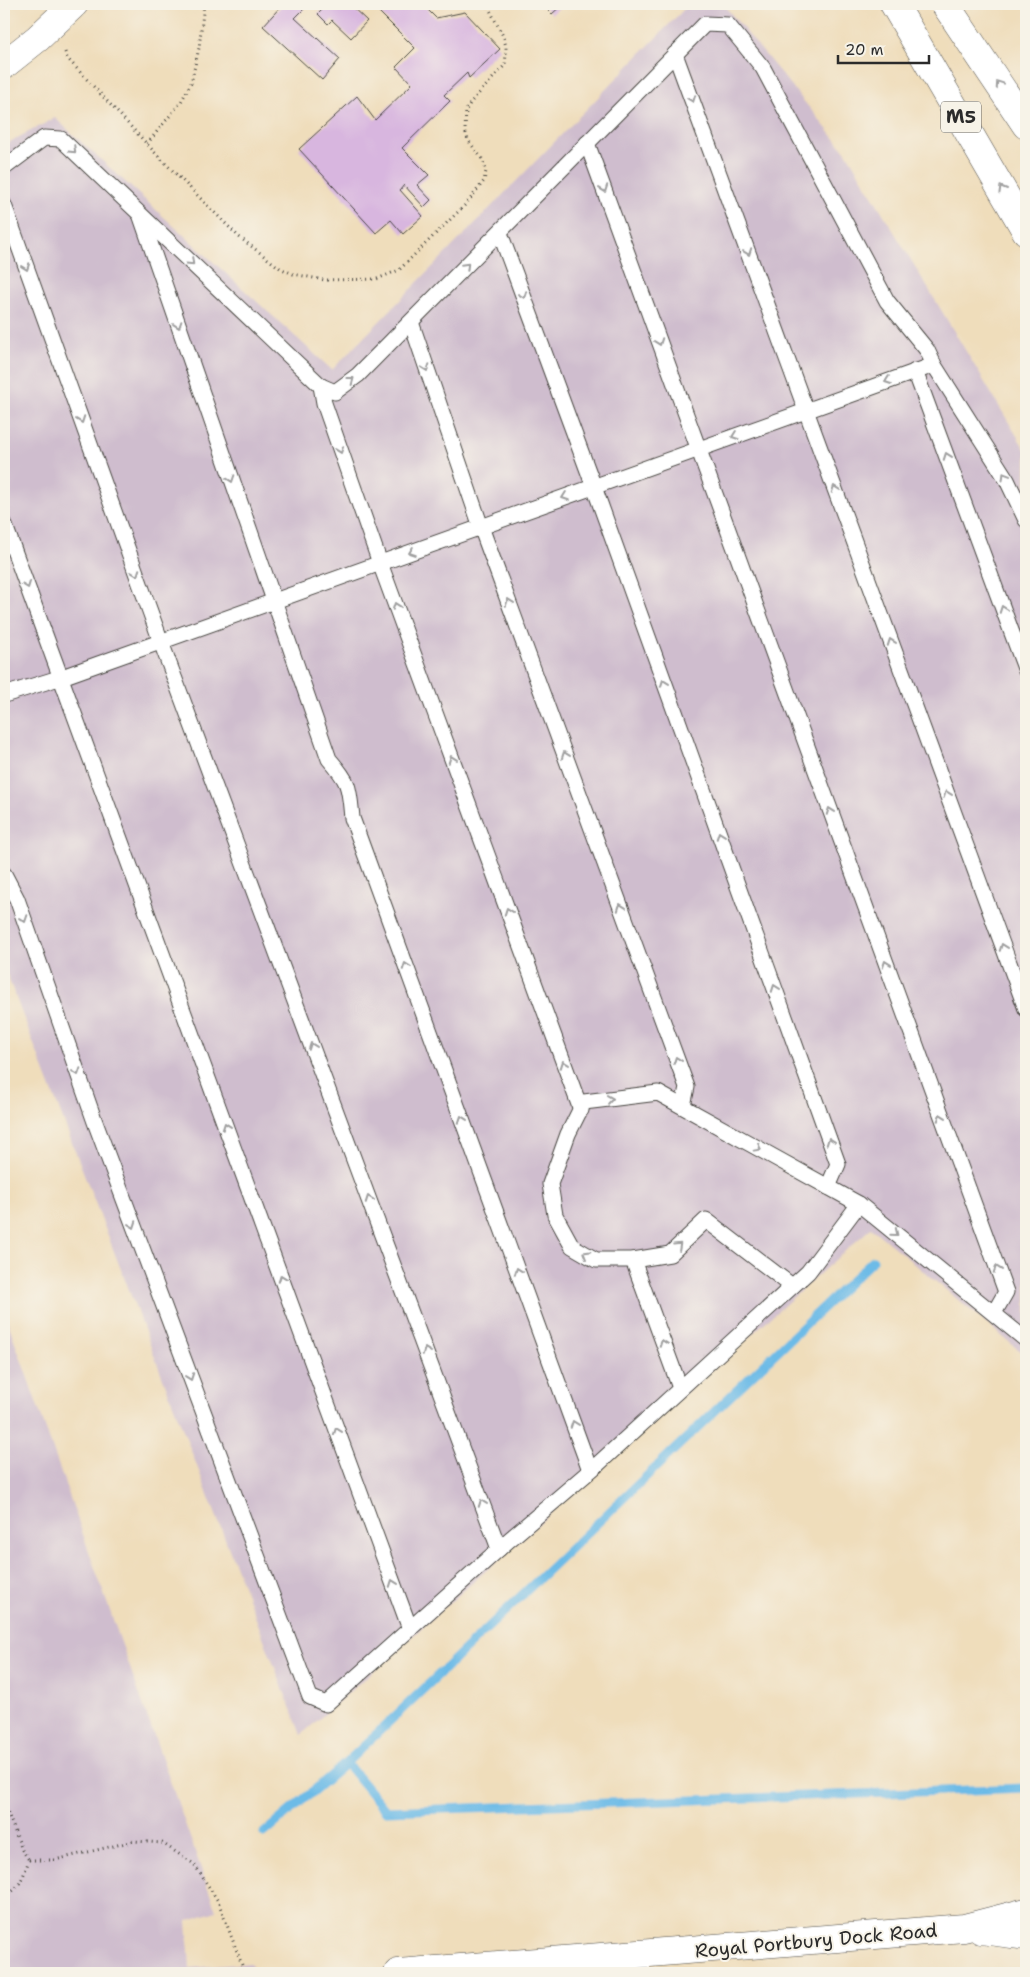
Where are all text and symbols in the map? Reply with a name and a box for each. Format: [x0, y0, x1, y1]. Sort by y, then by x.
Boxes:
scale bar [838, 32, 929, 64]
text: 20 m [845, 40, 884, 60]
one-way arrow [996, 80, 1005, 90]
one-way arrow [686, 95, 696, 103]
road number: M5 [941, 101, 981, 132]
one-way arrow [68, 144, 77, 153]
one-way arrow [598, 184, 608, 192]
one-way arrow [998, 185, 1008, 194]
one-way arrow [742, 247, 752, 256]
one-way arrow [185, 256, 194, 265]
one-way arrow [20, 262, 30, 271]
one-way arrow [461, 263, 470, 272]
one-way arrow [517, 290, 527, 299]
one-way arrow [172, 321, 182, 329]
one-way arrow [653, 337, 663, 345]
one-way arrow [421, 363, 431, 372]
one-way arrow [884, 375, 893, 385]
one-way arrow [345, 378, 354, 386]
one-way arrow [75, 415, 85, 424]
one-way arrow [731, 430, 740, 440]
one-way arrow [334, 445, 344, 453]
one-way arrow [943, 453, 953, 461]
one-way arrow [1001, 473, 1011, 482]
one-way arrow [225, 474, 235, 483]
one-way arrow [831, 485, 841, 494]
one-way arrow [562, 491, 570, 501]
one-way arrow [409, 546, 417, 556]
one-way arrow [130, 568, 140, 576]
one-way arrow [21, 580, 31, 589]
one-way arrow [505, 599, 515, 607]
one-way arrow [392, 602, 402, 611]
one-way arrow [999, 605, 1009, 614]
one-way arrow [887, 638, 897, 646]
one-way arrow [660, 679, 670, 687]
one-way arrow [561, 751, 571, 760]
one-way arrow [448, 755, 458, 764]
one-way arrow [943, 790, 953, 799]
one-way arrow [826, 807, 836, 816]
one-way arrow [715, 832, 725, 840]
one-way arrow [617, 904, 627, 912]
one-way arrow [504, 908, 514, 916]
one-way arrow [18, 914, 28, 922]
one-way arrow [999, 943, 1009, 951]
one-way arrow [882, 960, 892, 969]
one-way arrow [402, 963, 412, 971]
one-way arrow [771, 985, 781, 993]
one-way arrow [308, 1043, 318, 1051]
one-way arrow [673, 1056, 683, 1065]
one-way arrow [560, 1060, 570, 1069]
one-way arrow [71, 1067, 81, 1076]
one-way arrow [606, 1094, 614, 1105]
one-way arrow [937, 1113, 947, 1121]
one-way arrow [458, 1115, 468, 1124]
one-way arrow [222, 1122, 232, 1130]
one-way arrow [826, 1137, 836, 1146]
one-way arrow [752, 1141, 761, 1151]
one-way arrow [365, 1195, 375, 1204]
one-way arrow [127, 1220, 137, 1228]
one-way arrow [889, 1228, 898, 1236]
one-way arrow [673, 1243, 682, 1252]
one-way arrow [582, 1251, 591, 1261]
one-way arrow [993, 1265, 1003, 1274]
one-way arrow [514, 1268, 524, 1276]
one-way arrow [278, 1274, 288, 1283]
one-way arrow [659, 1339, 669, 1347]
one-way arrow [422, 1347, 432, 1356]
one-way arrow [184, 1372, 194, 1381]
one-way arrow [570, 1420, 580, 1429]
one-way arrow [333, 1427, 343, 1436]
one-way arrow [478, 1499, 488, 1508]
one-way arrow [389, 1580, 399, 1588]
street label: Royal Portbury Dock Road [694, 1917, 938, 1964]

